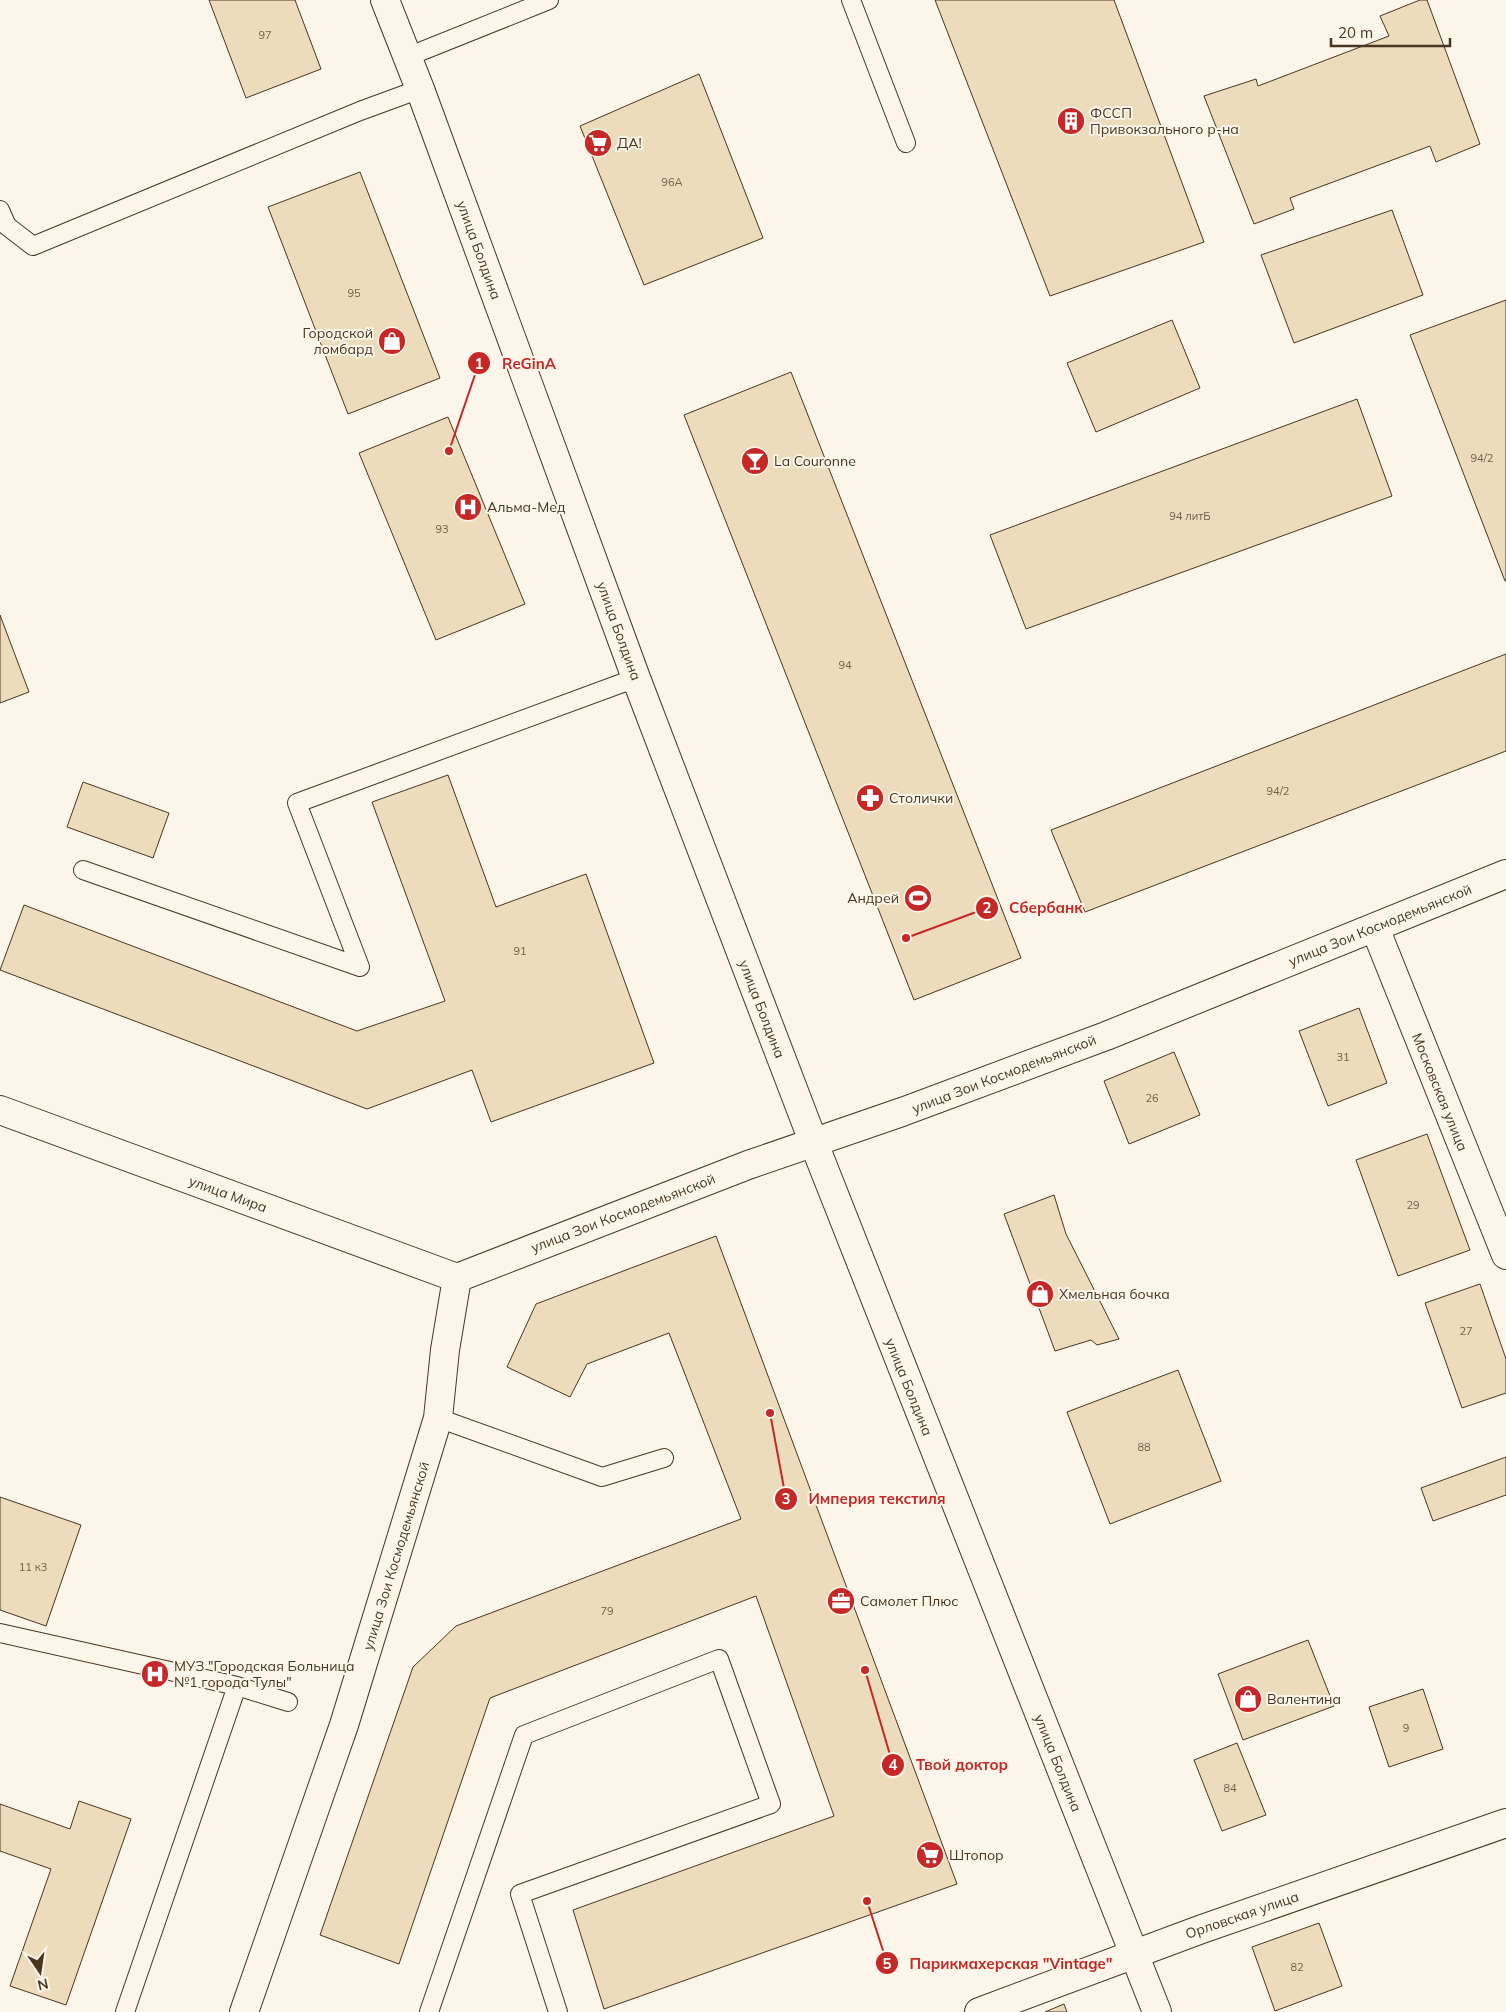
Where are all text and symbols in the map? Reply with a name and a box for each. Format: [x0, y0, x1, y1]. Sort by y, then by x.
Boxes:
scale bar [1331, 15, 1450, 47]
text: 20 m [1338, 23, 1373, 42]
house number: 97 [258, 28, 272, 42]
place label: ФССП Привокзального р-на [1090, 104, 1239, 138]
building icon: ФССП Привокзального р-на [1056, 106, 1086, 136]
supermarket icon: ДА! [583, 128, 613, 158]
place label: ДА! [617, 134, 642, 152]
house number: 96А [661, 175, 683, 189]
street label: улица Болдина [453, 198, 505, 302]
house number: 95 [347, 286, 361, 300]
place label: Городской ломбард [303, 324, 373, 358]
shop icon: Городской ломбард [377, 326, 407, 356]
callout: ReGinA [467, 348, 566, 378]
text: 1 [474, 354, 484, 373]
text: ReGinA [502, 354, 557, 373]
bar icon: La Couronne [740, 446, 770, 476]
house number: 94/2 [1471, 451, 1494, 465]
place label: La Couronne [774, 452, 856, 470]
hospital icon: Альма-Мед [453, 492, 483, 522]
place label: Альма-Мед [487, 498, 566, 516]
house number: 94 литБ [1169, 509, 1211, 523]
house number: 93 [435, 522, 449, 536]
street label: улица Болдина [593, 579, 645, 683]
house number: 94 [838, 658, 852, 672]
pharmacy icon: Столички [855, 783, 885, 813]
house number: 94/2 [1267, 784, 1290, 798]
place label: Столички [889, 789, 953, 807]
street label: улица Зои Космодемьянской [1286, 880, 1474, 970]
sports icon: Андрей [903, 883, 933, 913]
place label: Андрей [847, 889, 899, 907]
callout: Сбербанк [974, 893, 1093, 923]
text: 2 [982, 898, 992, 917]
text: Сбербанк [1009, 898, 1083, 917]
house number: 91 [513, 944, 527, 958]
street label: улица Болдина [735, 957, 789, 1061]
street label: улица Зои Космодемьянской [909, 1030, 1099, 1118]
street label: Московская улица [1408, 1030, 1472, 1154]
house number: 31 [1336, 1050, 1350, 1064]
house number: 26 [1145, 1091, 1159, 1105]
street label: улица Зои Космодемьянской [528, 1169, 718, 1257]
street label: улица Мира [186, 1172, 270, 1216]
house number: 29 [1406, 1198, 1420, 1212]
shop icon: Хмельная бочка [1025, 1279, 1055, 1309]
place label: Хмельная бочка [1059, 1285, 1170, 1303]
house number: 27 [1459, 1324, 1473, 1338]
street label: улица Болдина [881, 1335, 937, 1439]
house number: 88 [1137, 1440, 1151, 1454]
street label: улица Зои Космодемьянской [359, 1460, 433, 1652]
callout: Империя текстиля [774, 1484, 956, 1514]
text: 3 [781, 1489, 791, 1508]
text: Империя текстиля [809, 1489, 945, 1508]
house number: 11 к3 [19, 1560, 47, 1574]
office icon: Самолет Плюс [826, 1586, 856, 1616]
place label: Самолет Плюс [860, 1592, 958, 1610]
house number: 79 [600, 1604, 614, 1618]
place label: МУЗ "Городская Больница №1 города Тулы" [174, 1657, 355, 1691]
hospital icon: МУЗ "Городская Больница №1 города Тулы" [140, 1659, 170, 1689]
shop icon: Валентина [1233, 1684, 1263, 1714]
place label: Валентина [1267, 1690, 1341, 1708]
street label: улица Болдина [1030, 1711, 1086, 1815]
house number: 9 [1403, 1721, 1409, 1735]
callout: Твой доктор [881, 1750, 1018, 1780]
text: 4 [888, 1755, 898, 1774]
text: Твой доктор [916, 1755, 1008, 1774]
house number: 84 [1223, 1781, 1237, 1795]
supermarket icon: Штопор [915, 1840, 945, 1870]
place label: Штопор [949, 1846, 1004, 1864]
street label: Орловская улица [1183, 1887, 1301, 1943]
north arrow [15, 1947, 65, 1997]
callout: Парикмахерская "Vintage" [875, 1948, 1123, 1978]
text: 5 [882, 1954, 892, 1973]
text: Парикмахерская "Vintage" [910, 1954, 1112, 1973]
house number: 82 [1290, 1960, 1304, 1974]
text: N [36, 1975, 50, 1995]

